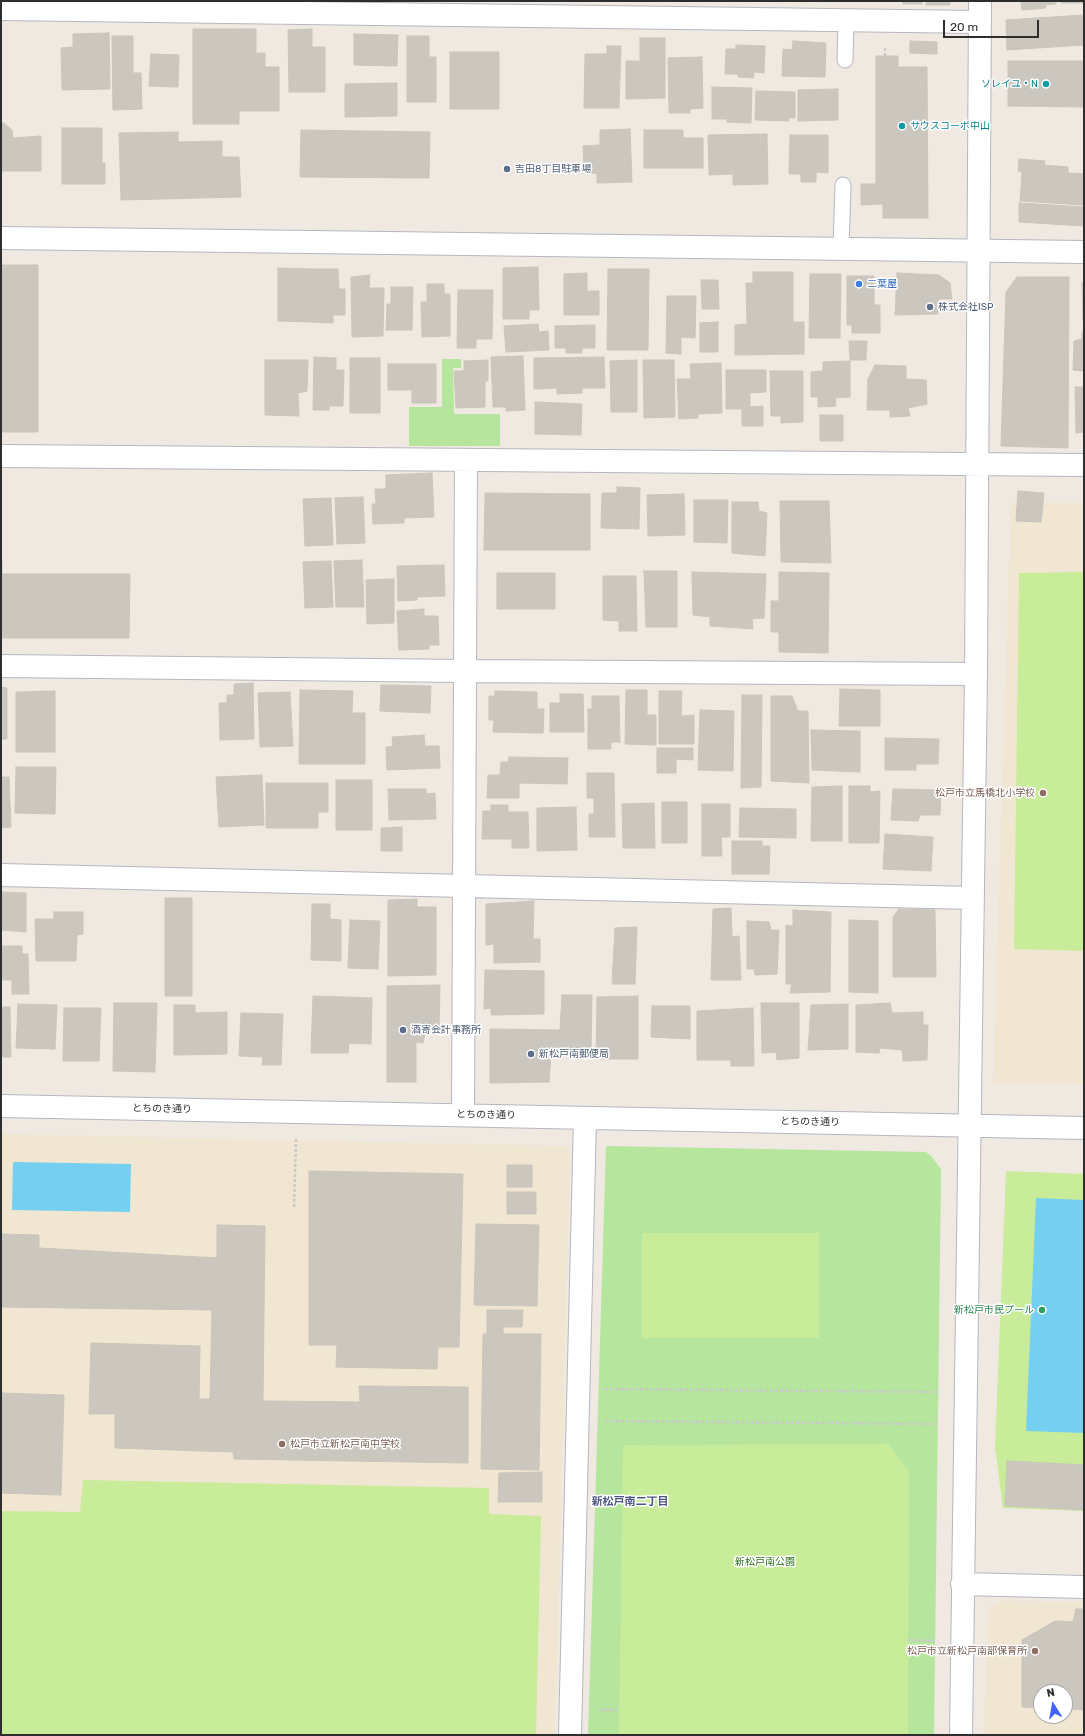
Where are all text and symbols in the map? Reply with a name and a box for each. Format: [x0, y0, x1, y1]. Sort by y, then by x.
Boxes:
scale bar [945, 12, 1041, 38]
text: 20 m [950, 20, 978, 34]
place label: ソレイユ・N [981, 78, 1038, 90]
marker: ソレイユ・N [1041, 79, 1051, 89]
place label: サウスコーポ中山 [910, 120, 990, 132]
marker: サウスコーポ中山 [897, 121, 907, 131]
place label: 吉田8丁目駐車場 [515, 163, 591, 175]
marker: 吉田8丁目駐車場 [502, 164, 512, 174]
place label: 二葉屋 [867, 278, 897, 290]
marker: 二葉屋 [854, 279, 864, 289]
place label: 株式会社ISP [938, 301, 993, 313]
marker: 株式会社ISP [925, 302, 935, 312]
place label: 松戸市立馬橋北小学校 [935, 787, 1035, 799]
marker: 松戸市立馬橋北小学校 [1038, 788, 1048, 798]
place label: 酒寄会計事務所 [411, 1024, 481, 1036]
marker: 酒寄会計事務所 [398, 1025, 408, 1035]
place label: 新松戸南郵便局 [539, 1048, 609, 1060]
marker: 新松戸南郵便局 [526, 1049, 536, 1059]
street label: とちのき通り [132, 1102, 192, 1116]
street label: とちのき通り [456, 1108, 516, 1122]
street label: とちのき通り [780, 1115, 840, 1129]
place label: 新松戸市民プール [954, 1304, 1034, 1316]
marker: 新松戸市民プール [1037, 1305, 1047, 1315]
place label: 松戸市立新松戸南中学校 [290, 1438, 400, 1450]
marker: 松戸市立新松戸南中学校 [277, 1439, 287, 1449]
district label: 新松戸南二丁目 [592, 1495, 668, 1509]
park label: 新松戸南公園 [735, 1556, 795, 1568]
place label: 松戸市立新松戸南部保育所 [907, 1645, 1027, 1657]
marker: 松戸市立新松戸南部保育所 [1030, 1646, 1040, 1656]
north arrow [1033, 1684, 1073, 1724]
text: N [1046, 1686, 1056, 1700]

